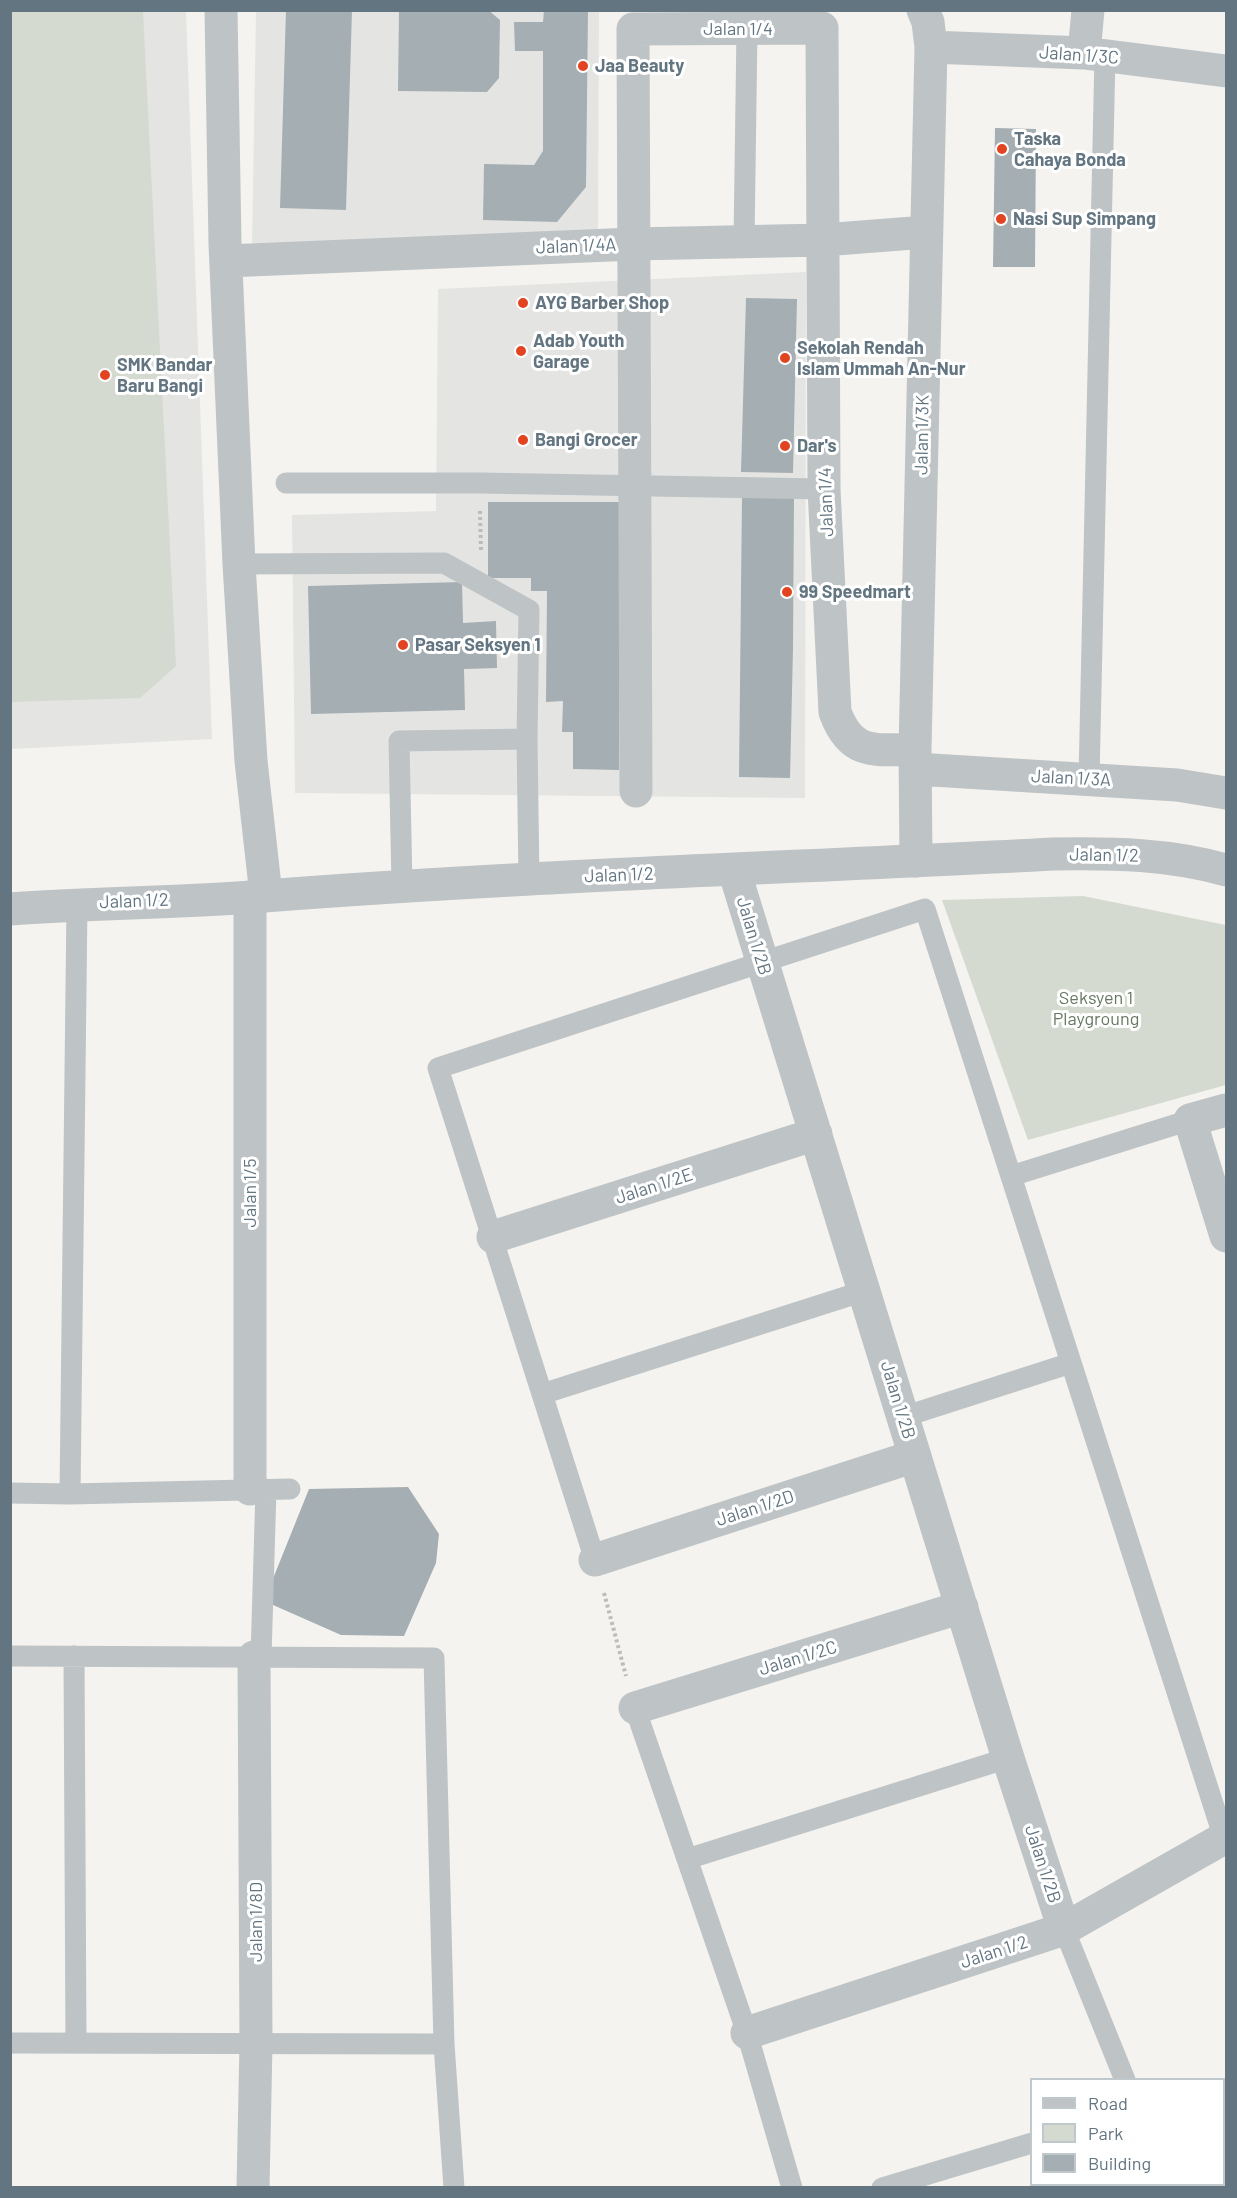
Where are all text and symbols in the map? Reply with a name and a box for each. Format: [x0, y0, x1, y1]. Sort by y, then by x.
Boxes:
street label: Jalan 1/4 [703, 18, 773, 40]
street label: Jalan 1/3C [1038, 41, 1120, 69]
place label: Jaa Beauty [595, 55, 684, 77]
marker: Jaa Beauty [576, 59, 590, 73]
place label: Taska Cahaya Bonda [1014, 128, 1126, 170]
marker: Taska Cahaya Bonda [995, 142, 1009, 156]
place label: Nasi Sup Simpang [1013, 208, 1156, 230]
marker: Nasi Sup Simpang [994, 212, 1008, 226]
street label: Jalan 1/4A [535, 234, 617, 258]
place label: AYG Barber Shop [535, 292, 669, 314]
marker: AYG Barber Shop [516, 296, 530, 310]
place label: Adab Youth Garage [533, 330, 624, 372]
place label: Sekolah Rendah Islam Ummah An-Nur [797, 337, 966, 380]
marker: Adab Youth Garage [514, 344, 528, 358]
marker: Sekolah Rendah Islam Ummah An-Nur [778, 351, 792, 365]
place label: SMK Bandar Baru Bangi [117, 354, 212, 397]
marker: SMK Bandar Baru Bangi [98, 368, 112, 382]
street label: Jalan 1/3K [911, 395, 933, 475]
place label: Bangi Grocer [535, 429, 638, 451]
marker: Bangi Grocer [516, 433, 530, 447]
place label: Dar's [797, 435, 836, 457]
marker: Dar's [778, 439, 792, 453]
street label: Jalan 1/4 [814, 467, 838, 537]
place label: 99 Speedmart [799, 581, 911, 603]
marker: 99 Speedmart [780, 585, 794, 599]
place label: Pasar Seksyen 1 [415, 634, 541, 656]
marker: Pasar Seksyen 1 [396, 638, 410, 652]
street label: Jalan 1/3A [1031, 765, 1111, 791]
street label: Jalan 1/2 [1069, 844, 1139, 866]
street label: Jalan 1/2 [584, 863, 654, 887]
street label: Jalan 1/2 [99, 889, 169, 913]
street label: Jalan 1/2B [732, 894, 776, 978]
park label: Seksyen 1 Playgroung [1053, 987, 1139, 1030]
street label: Jalan 1/5 [239, 1159, 261, 1227]
street label: Jalan 1/2E [612, 1163, 696, 1209]
street label: Jalan 1/2B [876, 1358, 920, 1442]
street label: Jalan 1/2D [713, 1485, 797, 1531]
street label: Jalan 1/2C [756, 1636, 840, 1680]
street label: Jalan 1/2B [1020, 1822, 1066, 1906]
street label: Jalan 1/8D [245, 1882, 267, 1962]
street label: Jalan 1/2 [958, 1931, 1030, 1973]
legend [1030, 2078, 1225, 2186]
text: Road [1088, 2092, 1128, 2114]
text: Park [1088, 2122, 1123, 2144]
text: Building [1088, 2152, 1151, 2174]

